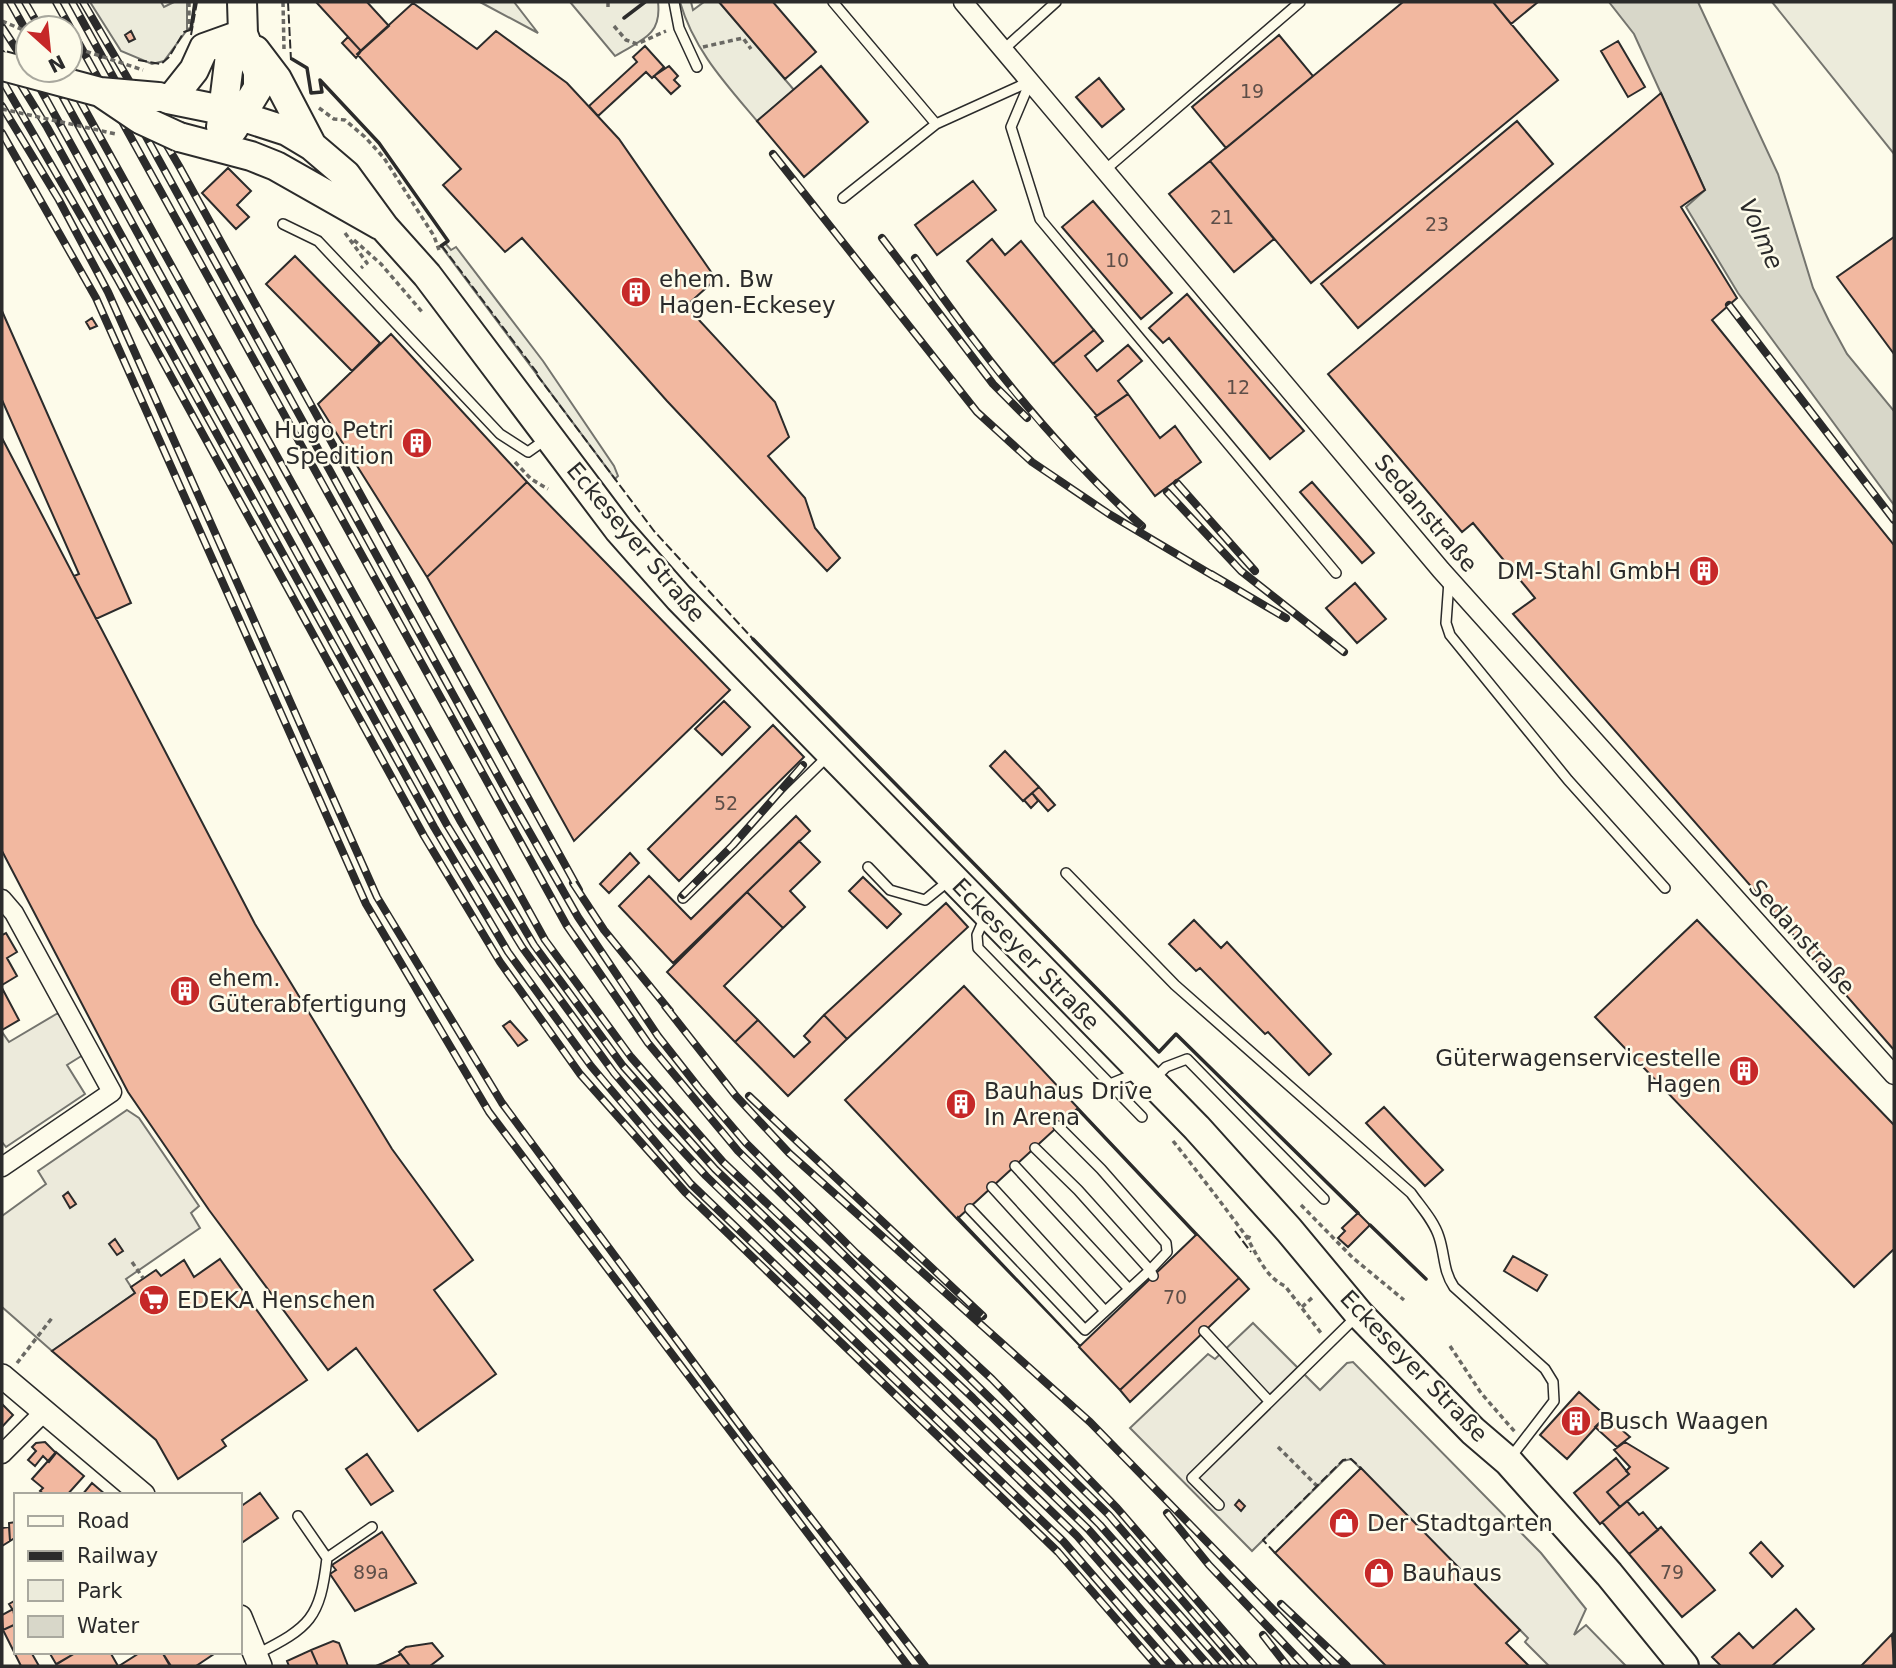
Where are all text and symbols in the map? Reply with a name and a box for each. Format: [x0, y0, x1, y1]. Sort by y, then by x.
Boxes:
north arrow [14, 14, 84, 84]
text: N [45, 51, 69, 78]
house number: 19 [1240, 80, 1264, 102]
water label: Volme [1733, 194, 1789, 274]
house number: 21 [1210, 206, 1234, 228]
house number: 23 [1425, 213, 1449, 235]
house number: 10 [1105, 249, 1129, 271]
place label: ehem. Bw Hagen-Eckesey [659, 266, 836, 318]
building icon: ehem. Bw Hagen-Eckesey [619, 275, 653, 309]
house number: 12 [1226, 376, 1250, 398]
place label: Hugo Petri Spedition [274, 417, 394, 469]
building icon: Hugo Petri Spedition [400, 426, 434, 460]
street label: Sedanstraße [1369, 449, 1483, 577]
street label: Eckeseyer Straße [562, 457, 710, 627]
building icon: DM-Stahl GmbH [1687, 554, 1721, 588]
place label: DM-Stahl GmbH [1497, 558, 1681, 584]
house number: 52 [714, 792, 738, 814]
street label: Eckeseyer Straße [947, 873, 1105, 1035]
street label: Sedanstraße [1744, 874, 1860, 1000]
place label: ehem. Güterabfertigung [208, 965, 407, 1017]
building icon: ehem. Güterabfertigung [168, 974, 202, 1008]
place label: Güterwagenservicestelle Hagen [1435, 1045, 1721, 1097]
building icon: Güterwagenservicestelle Hagen [1727, 1054, 1761, 1088]
place label: Bauhaus Drive In Arena [984, 1078, 1152, 1130]
building icon: Bauhaus Drive In Arena [944, 1087, 978, 1121]
supermarket icon: EDEKA Henschen [137, 1283, 171, 1317]
street label: Eckeseyer Straße [1335, 1285, 1493, 1447]
house number: 70 [1163, 1286, 1187, 1308]
place label: EDEKA Henschen [177, 1287, 375, 1313]
building icon: Busch Waagen [1559, 1404, 1593, 1438]
place label: Busch Waagen [1599, 1408, 1769, 1434]
legend [14, 1493, 242, 1654]
shop icon: Der Stadtgarten [1327, 1506, 1361, 1540]
text: Road [77, 1509, 130, 1533]
place label: Der Stadtgarten [1367, 1510, 1553, 1536]
text: Railway [77, 1544, 158, 1568]
shop icon: Bauhaus [1362, 1556, 1396, 1590]
place label: Bauhaus [1402, 1560, 1502, 1586]
house number: 89a [353, 1561, 389, 1583]
house number: 79 [1660, 1561, 1684, 1583]
text: Park [77, 1579, 123, 1603]
text: Water [77, 1614, 139, 1638]

